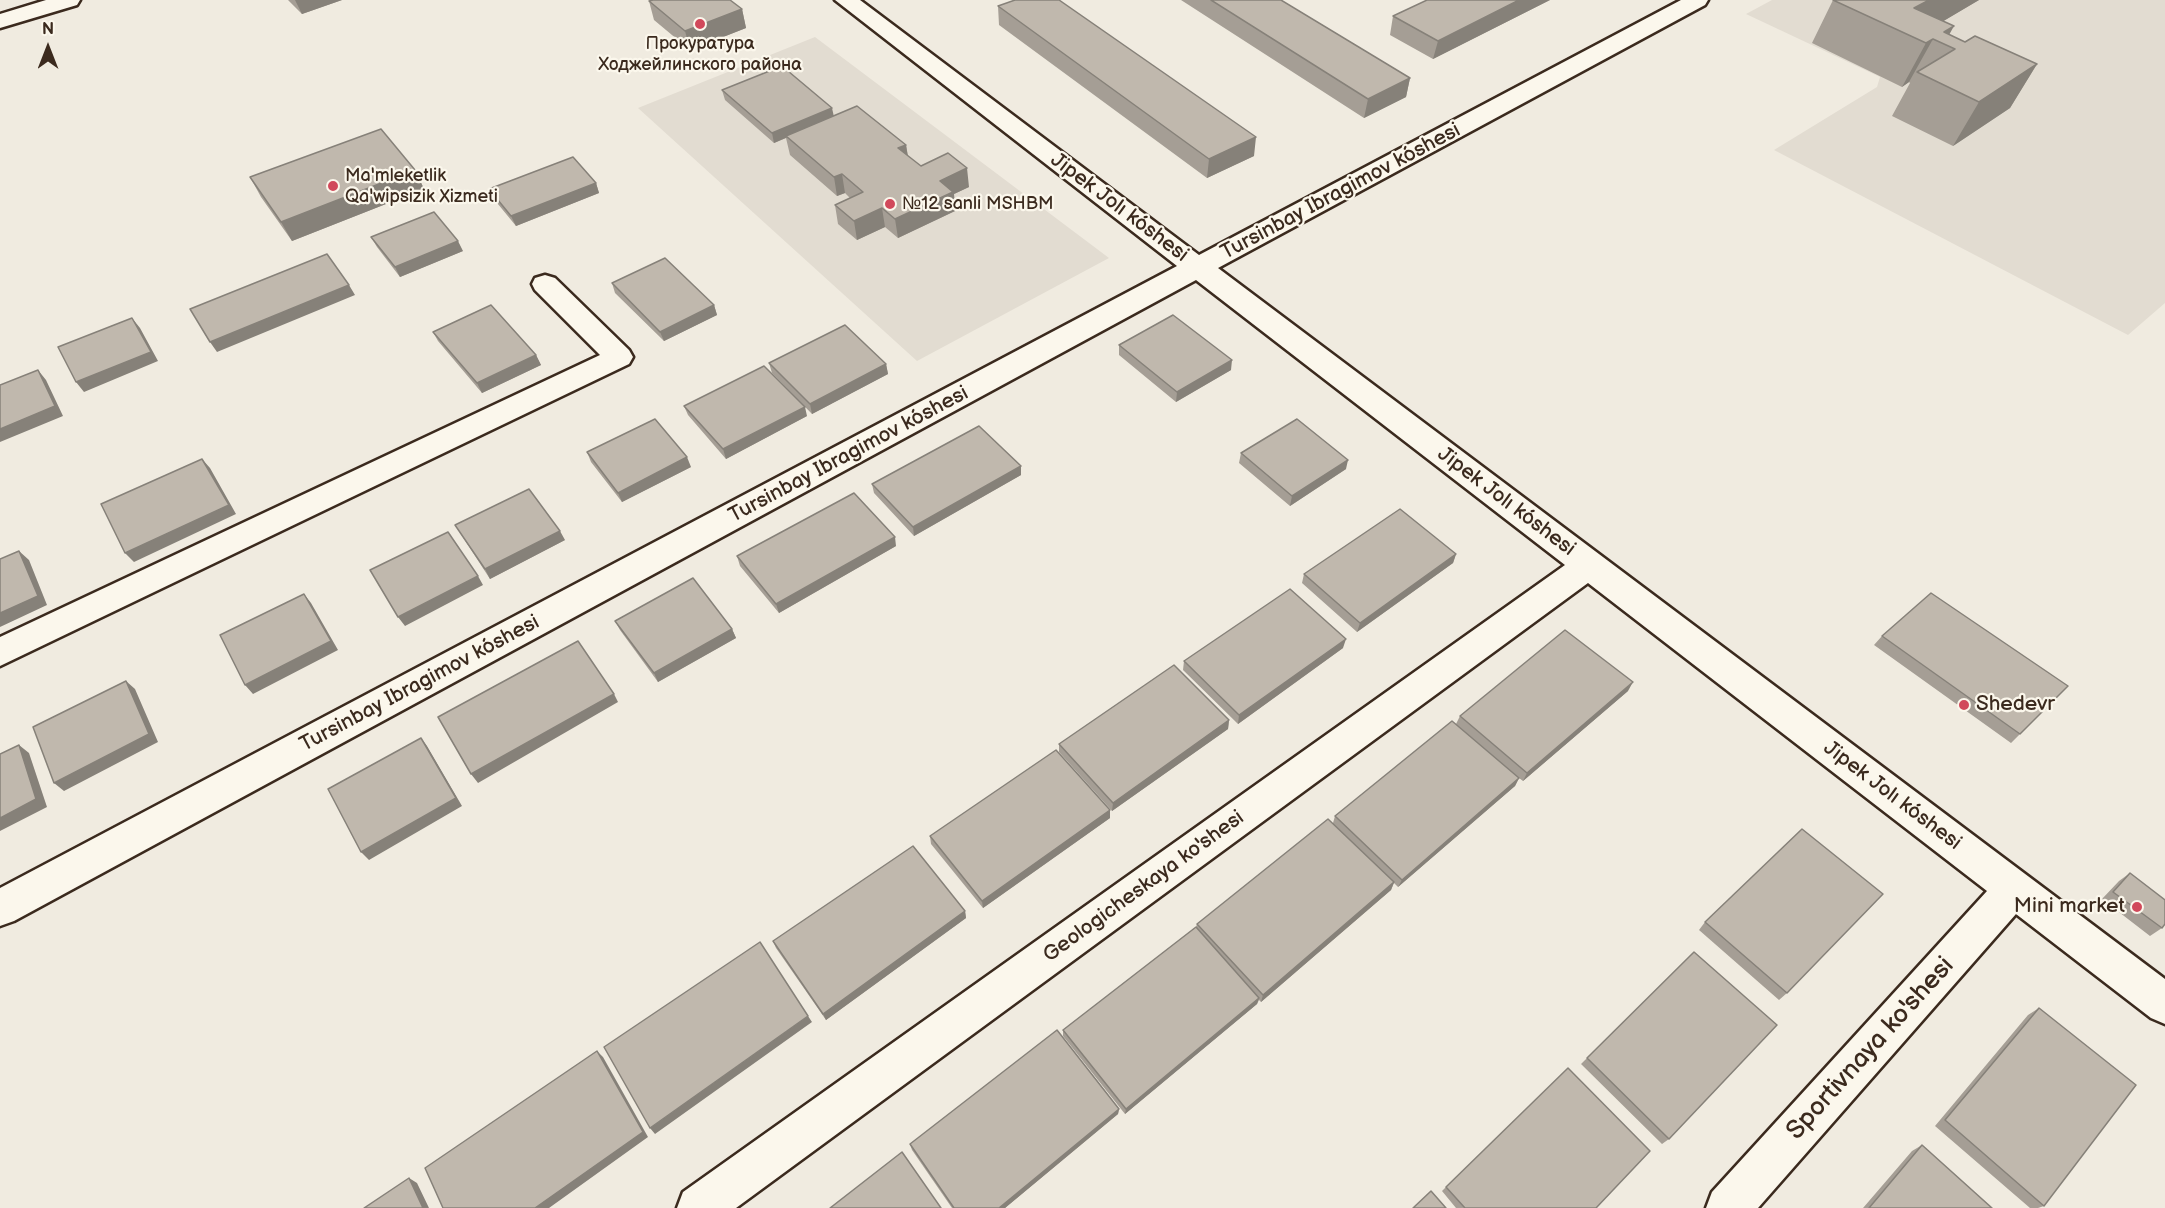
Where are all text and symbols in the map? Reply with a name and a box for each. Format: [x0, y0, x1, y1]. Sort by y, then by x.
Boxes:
marker: Прокуратура Ходжейлинского района [693, 17, 707, 31]
north arrow [18, 18, 78, 78]
text: N [42, 20, 54, 39]
place label: Прокуратура Ходжейлинского района [598, 33, 802, 76]
street label: Tursinbay Ibragimov kóshesi [1217, 118, 1465, 266]
street label: Jipek Jolı kóshesi [1045, 148, 1193, 268]
place label: Ma'mleketlik Qa'wipsizik Xizmeti [345, 165, 498, 207]
marker: Ma'mleketlik Qa'wipsizik Xizmeti [326, 179, 340, 193]
place label: №12 sanli MSHBM [902, 193, 1054, 215]
marker: №12 sanli MSHBM [883, 197, 897, 211]
street label: Tursinbay Ibragimov kóshesi [725, 381, 973, 529]
street label: Jipek Jolı kóshesi [1432, 442, 1580, 562]
street label: Tursinbay Ibragimov kóshesi [296, 610, 544, 758]
place label: Shedevr [1976, 692, 2055, 718]
marker: Shedevr [1957, 698, 1971, 712]
street label: Jipek Jolı kóshesi [1818, 736, 1966, 856]
street label: Geologicheskaya ko'shesi [1039, 806, 1249, 968]
place label: Mini market [2014, 894, 2125, 920]
marker: Mini market [2130, 900, 2144, 914]
street label: Sportivnaya ko'shesi [1781, 951, 1961, 1147]

